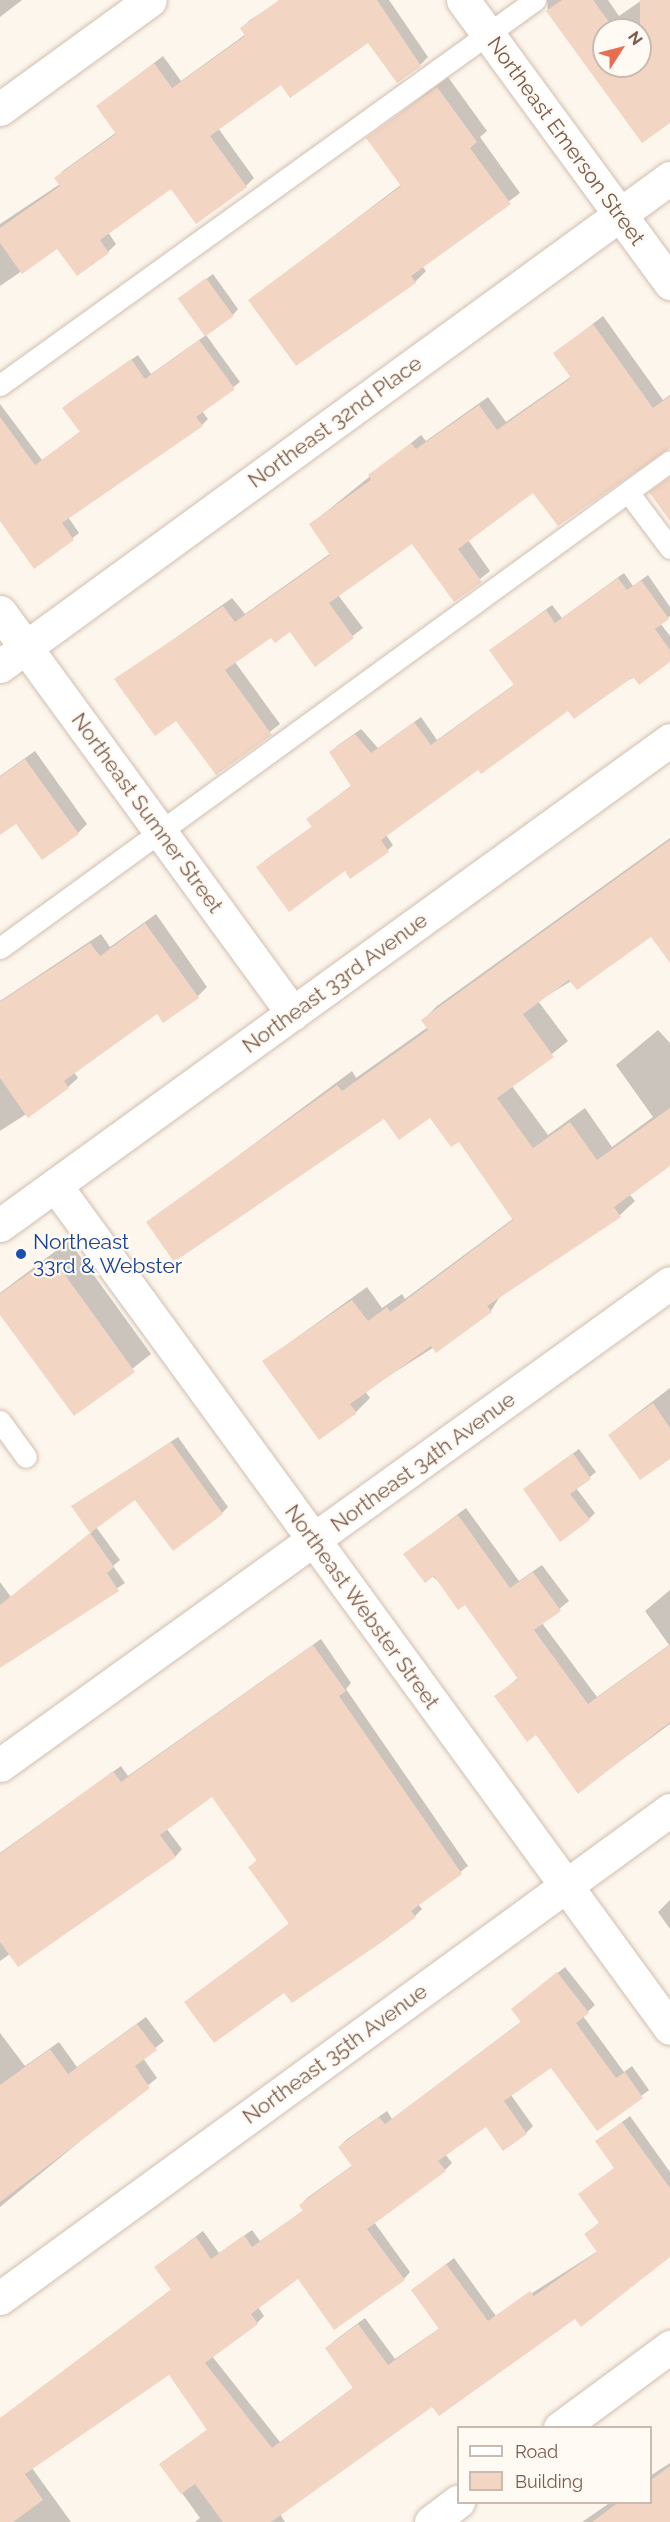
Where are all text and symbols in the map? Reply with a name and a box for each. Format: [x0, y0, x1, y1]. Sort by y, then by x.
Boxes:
north arrow [592, 18, 652, 78]
street label: Northeast Emerson Street [482, 32, 650, 250]
street label: Northeast 32nd Place [243, 351, 427, 493]
street label: Northeast Sumner Street [66, 708, 228, 918]
street label: Northeast 33rd Avenue [237, 907, 433, 1059]
place label: Northeast 33rd & Webster [33, 1229, 183, 1279]
marker: Northeast 33rd & Webster [14, 1247, 28, 1261]
street label: Northeast 34th Avenue [326, 1386, 520, 1538]
street label: Northeast Webster Street [279, 1499, 445, 1715]
street label: Northeast 35th Avenue [238, 1978, 432, 2130]
legend [457, 2426, 652, 2504]
text: Road [515, 2441, 558, 2462]
text: Building [515, 2471, 583, 2492]

